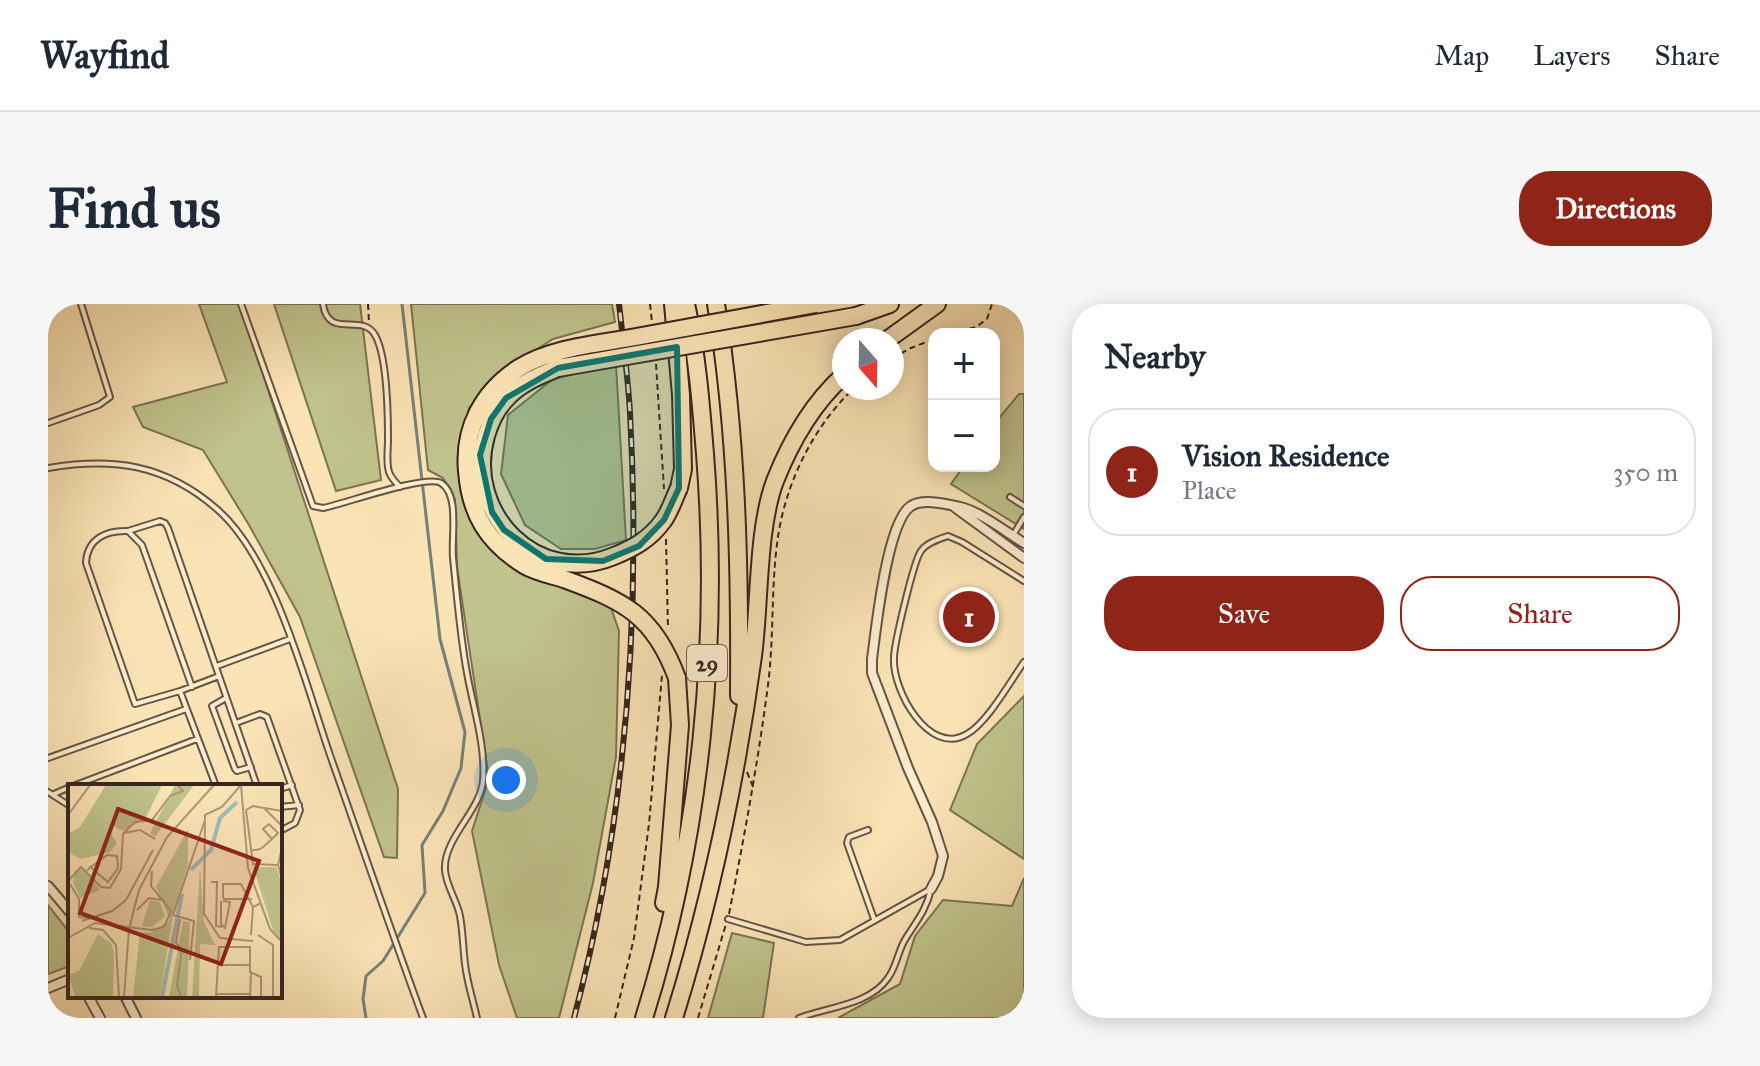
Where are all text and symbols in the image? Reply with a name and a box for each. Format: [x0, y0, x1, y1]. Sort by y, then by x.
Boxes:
text: Wayfind [40, 32, 169, 78]
text: Map [1434, 38, 1489, 73]
text: Layers [1533, 38, 1611, 73]
text: Share [1655, 38, 1720, 73]
button: Directions [1519, 171, 1712, 246]
text: Find us [48, 174, 221, 242]
north arrow [832, 328, 904, 400]
map controls [928, 328, 1000, 472]
button: + [928, 328, 1000, 400]
text: Nearby [1104, 336, 1206, 377]
button: − [928, 400, 1000, 472]
text: Vision Residence [1182, 438, 1390, 474]
text: 1 [1127, 456, 1137, 488]
text: 350 m [1613, 456, 1678, 488]
text: Place [1182, 474, 1237, 506]
button: Save [1104, 576, 1384, 651]
button: Share [1400, 576, 1680, 651]
pin: 1 [943, 587, 995, 647]
road number: 29 [687, 645, 727, 681]
your location [486, 760, 526, 800]
inset map [68, 784, 282, 998]

